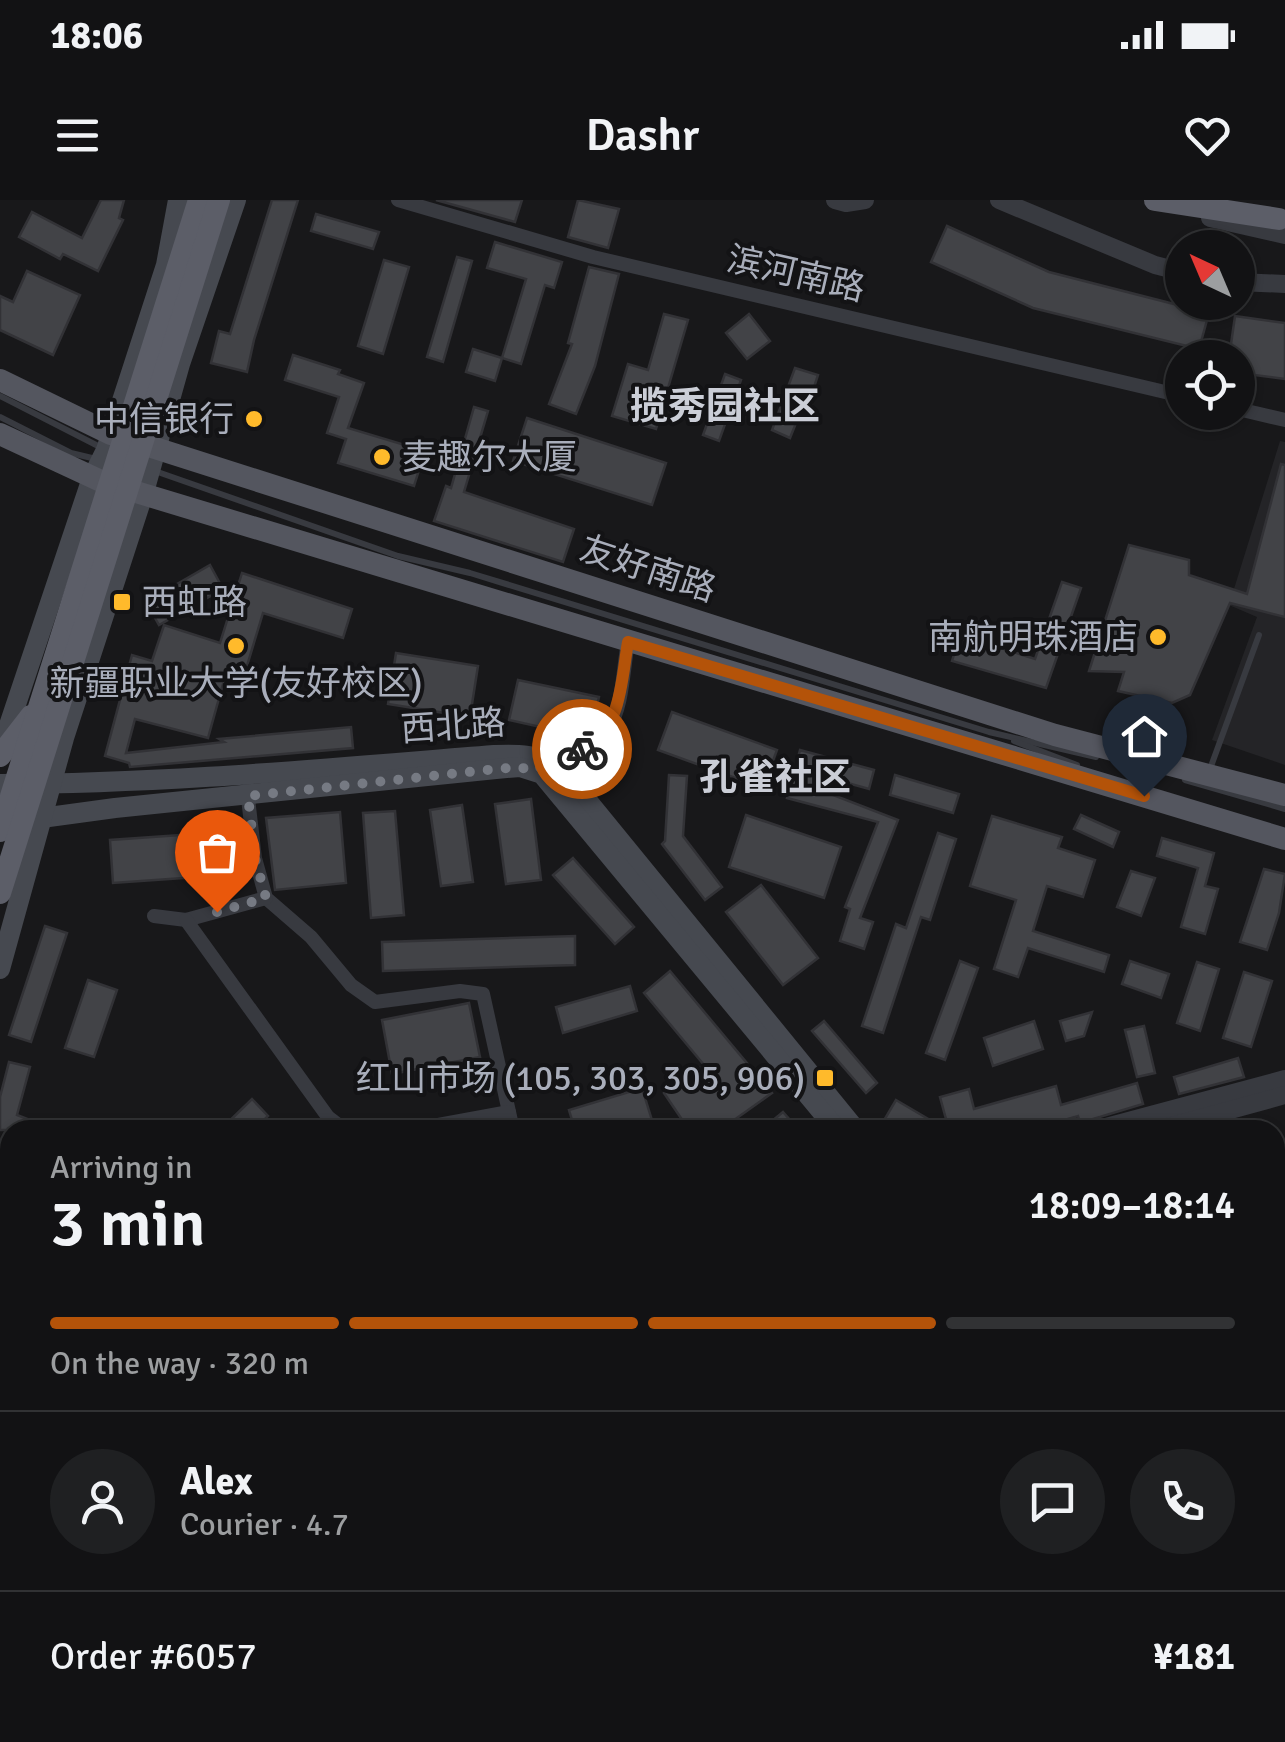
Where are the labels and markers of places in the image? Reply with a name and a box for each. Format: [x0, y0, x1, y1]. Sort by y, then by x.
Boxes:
place label: 中信银行 [94, 398, 234, 441]
marker: 中信银行 [243, 408, 265, 430]
place label: 麦趣尔大厦 [402, 436, 577, 479]
marker: 麦趣尔大厦 [371, 446, 393, 468]
place label: 西虹路 [142, 581, 247, 624]
marker: 西虹路 [111, 591, 133, 613]
place label: 南航明珠酒店 [928, 616, 1138, 659]
marker: 南航明珠酒店 [1147, 626, 1169, 648]
marker: 新疆职业大学(友好校区) [225, 635, 247, 657]
place label: 新疆职业大学(友好校区) [49, 662, 423, 705]
pin [1102, 694, 1187, 797]
pin [175, 810, 260, 913]
place label: 红山市场 (105, 303, 305, 906) [356, 1057, 805, 1100]
marker: 红山市场 (105, 303, 305, 906) [814, 1067, 836, 1089]

